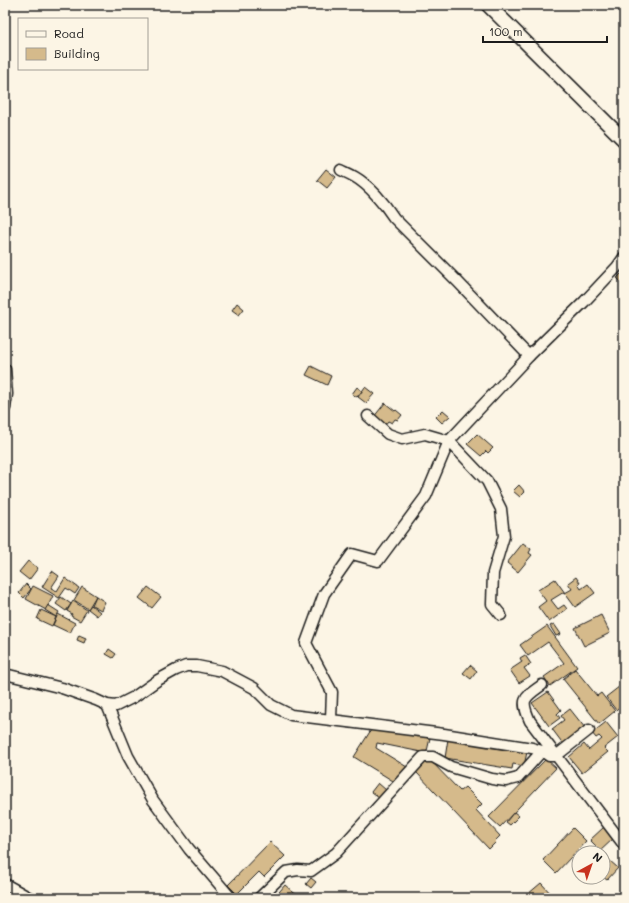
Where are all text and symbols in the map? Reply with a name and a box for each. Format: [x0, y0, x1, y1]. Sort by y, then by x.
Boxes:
legend [18, 18, 148, 70]
scale bar [483, 18, 607, 44]
text: 100 m [489, 23, 523, 39]
text: Road [54, 25, 84, 41]
text: Building [54, 45, 100, 61]
north arrow [571, 845, 611, 885]
text: N [590, 849, 606, 865]

